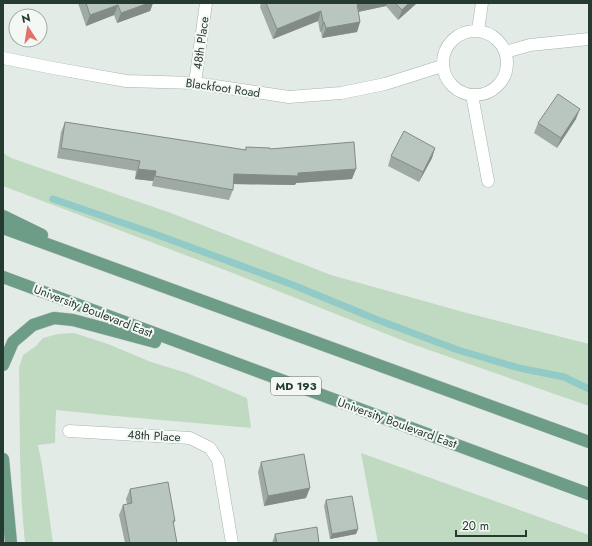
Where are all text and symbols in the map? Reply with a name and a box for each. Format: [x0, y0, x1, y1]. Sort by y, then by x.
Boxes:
north arrow [8, 8, 48, 48]
text: N [20, 9, 32, 27]
street label: 48th Place [188, 15, 214, 71]
street label: Blackfoot Road [185, 74, 261, 102]
street label: University Boulevard East [31, 280, 155, 342]
road number: MD 193 [271, 377, 321, 395]
street label: University Boulevard East [335, 393, 459, 453]
street label: 48th Place [127, 426, 181, 446]
scale bar [456, 512, 526, 538]
text: 20 m [462, 517, 489, 535]

